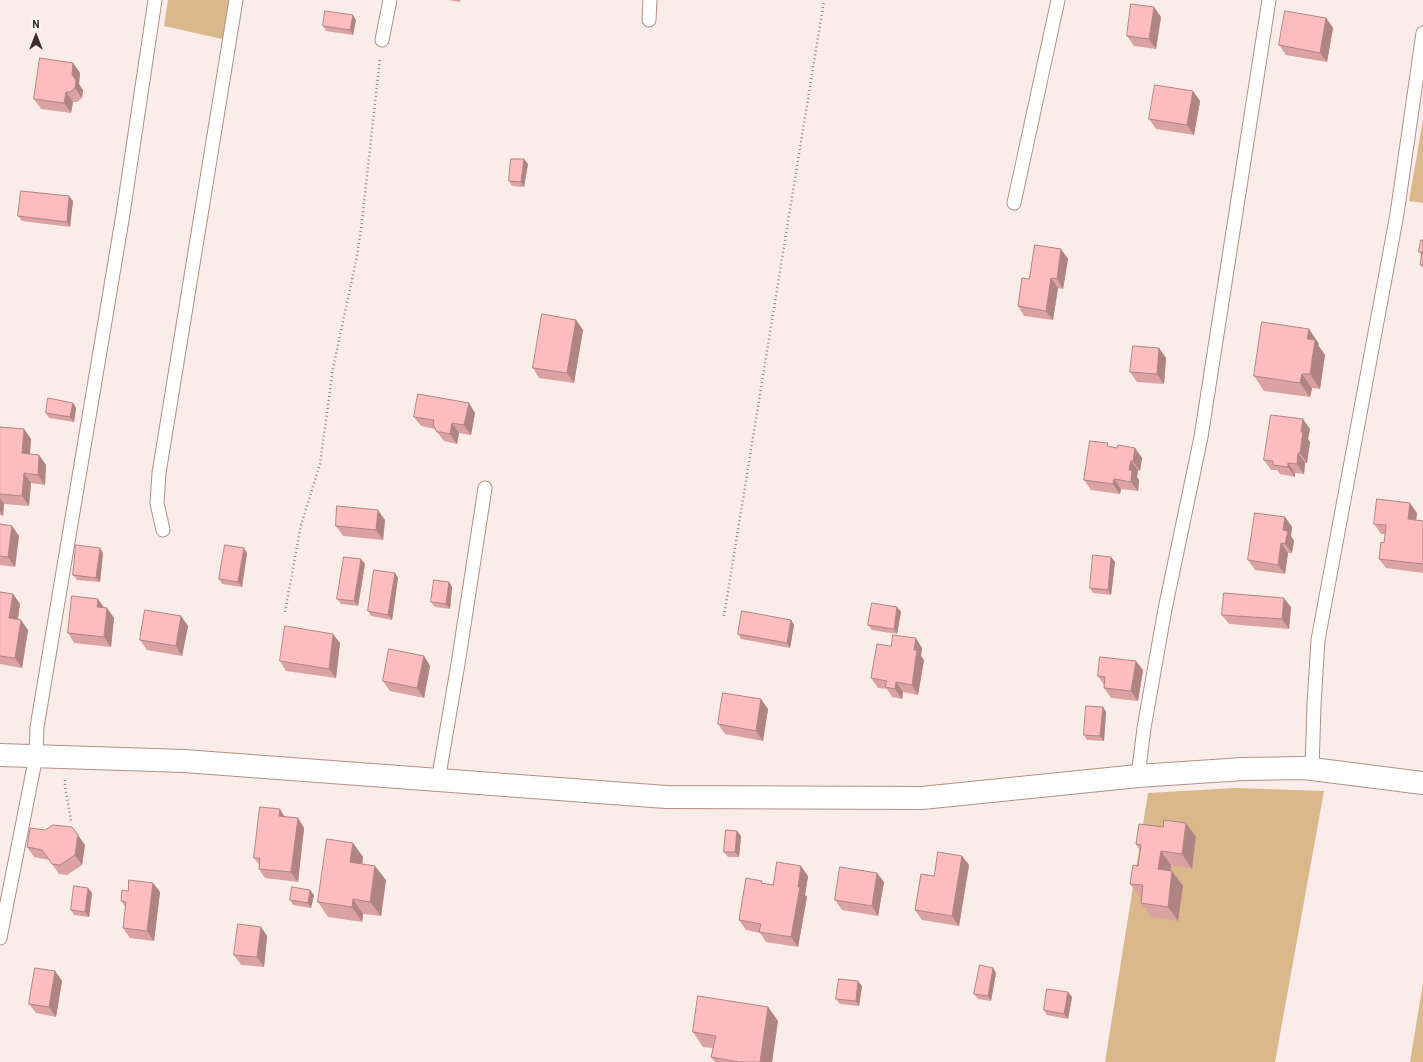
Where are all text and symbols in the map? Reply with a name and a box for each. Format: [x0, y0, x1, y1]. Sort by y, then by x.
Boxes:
north arrow [16, 16, 56, 56]
text: N [32, 17, 40, 30]

